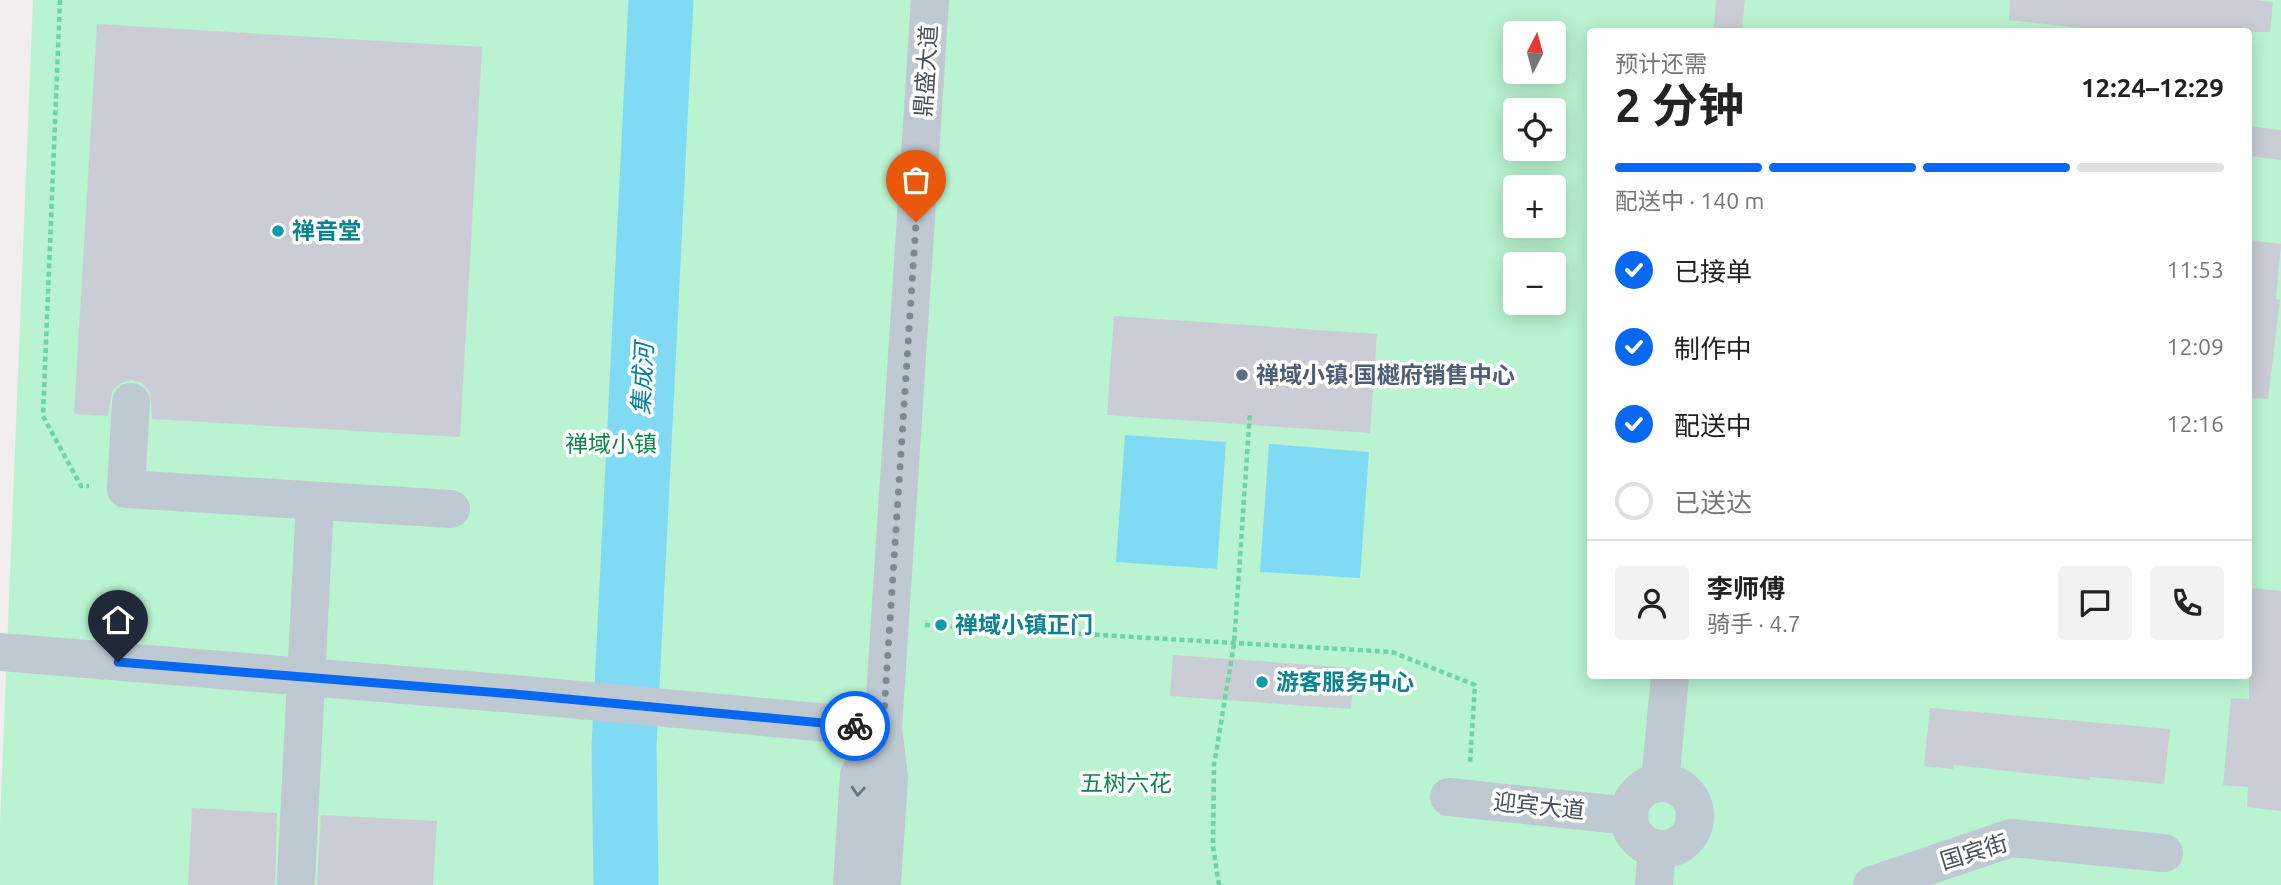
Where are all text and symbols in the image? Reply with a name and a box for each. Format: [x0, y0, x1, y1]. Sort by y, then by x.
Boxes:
north arrow [1503, 21, 1566, 84]
map controls [1503, 21, 1566, 315]
street label: 鼎盛大道 [910, 24, 941, 118]
text: 预计还需 [1615, 51, 1707, 76]
text: 12:24–12:29 [2081, 73, 2224, 102]
text: 2 分钟 [1615, 79, 1744, 131]
button: locate [1503, 98, 1566, 161]
pin [886, 150, 946, 222]
icon: bag [897, 161, 935, 199]
button: + [1503, 175, 1566, 238]
text: 配送中 · 140 m [1615, 188, 1764, 213]
place label: 禅音堂 [292, 218, 361, 243]
marker: 禅音堂 [270, 223, 286, 239]
icon: check [1615, 251, 1653, 289]
button: − [1503, 252, 1566, 315]
text: 已接单 [1674, 257, 1752, 286]
text: 11:53 [2166, 257, 2224, 282]
icon: check [1615, 328, 1653, 366]
text: 制作中 [1674, 334, 1752, 363]
text: 12:09 [2166, 334, 2224, 359]
water label: 集成河 [627, 338, 658, 416]
place label: 禅域小镇·国樾府销售中心 [1256, 362, 1515, 387]
marker: 禅域小镇·国樾府销售中心 [1234, 367, 1250, 383]
icon: check [1615, 405, 1653, 443]
text: 配送中 [1674, 411, 1752, 440]
text: 12:16 [2166, 411, 2224, 436]
park label: 禅域小镇 [565, 431, 657, 456]
text: 已送达 [1674, 488, 1752, 517]
button: person [1615, 566, 1689, 640]
button: chat [2058, 566, 2132, 640]
button: phone [2150, 566, 2224, 640]
text: 李师傅 [1707, 574, 1785, 603]
pin [88, 590, 148, 662]
icon: home [99, 601, 137, 639]
text: 骑手 · 4.7 [1707, 611, 1801, 636]
place label: 禅域小镇正门 [955, 612, 1093, 637]
marker: 禅域小镇正门 [933, 617, 949, 633]
place label: 游客服务中心 [1276, 669, 1414, 694]
marker: 游客服务中心 [1254, 674, 1270, 690]
courier [820, 691, 890, 761]
icon: bike [836, 707, 874, 745]
park label: 五树六花 [1080, 770, 1172, 795]
one-way arrow [851, 786, 866, 797]
street label: 迎宾大道 [1492, 788, 1586, 823]
street label: 国宾街 [1937, 829, 2011, 874]

